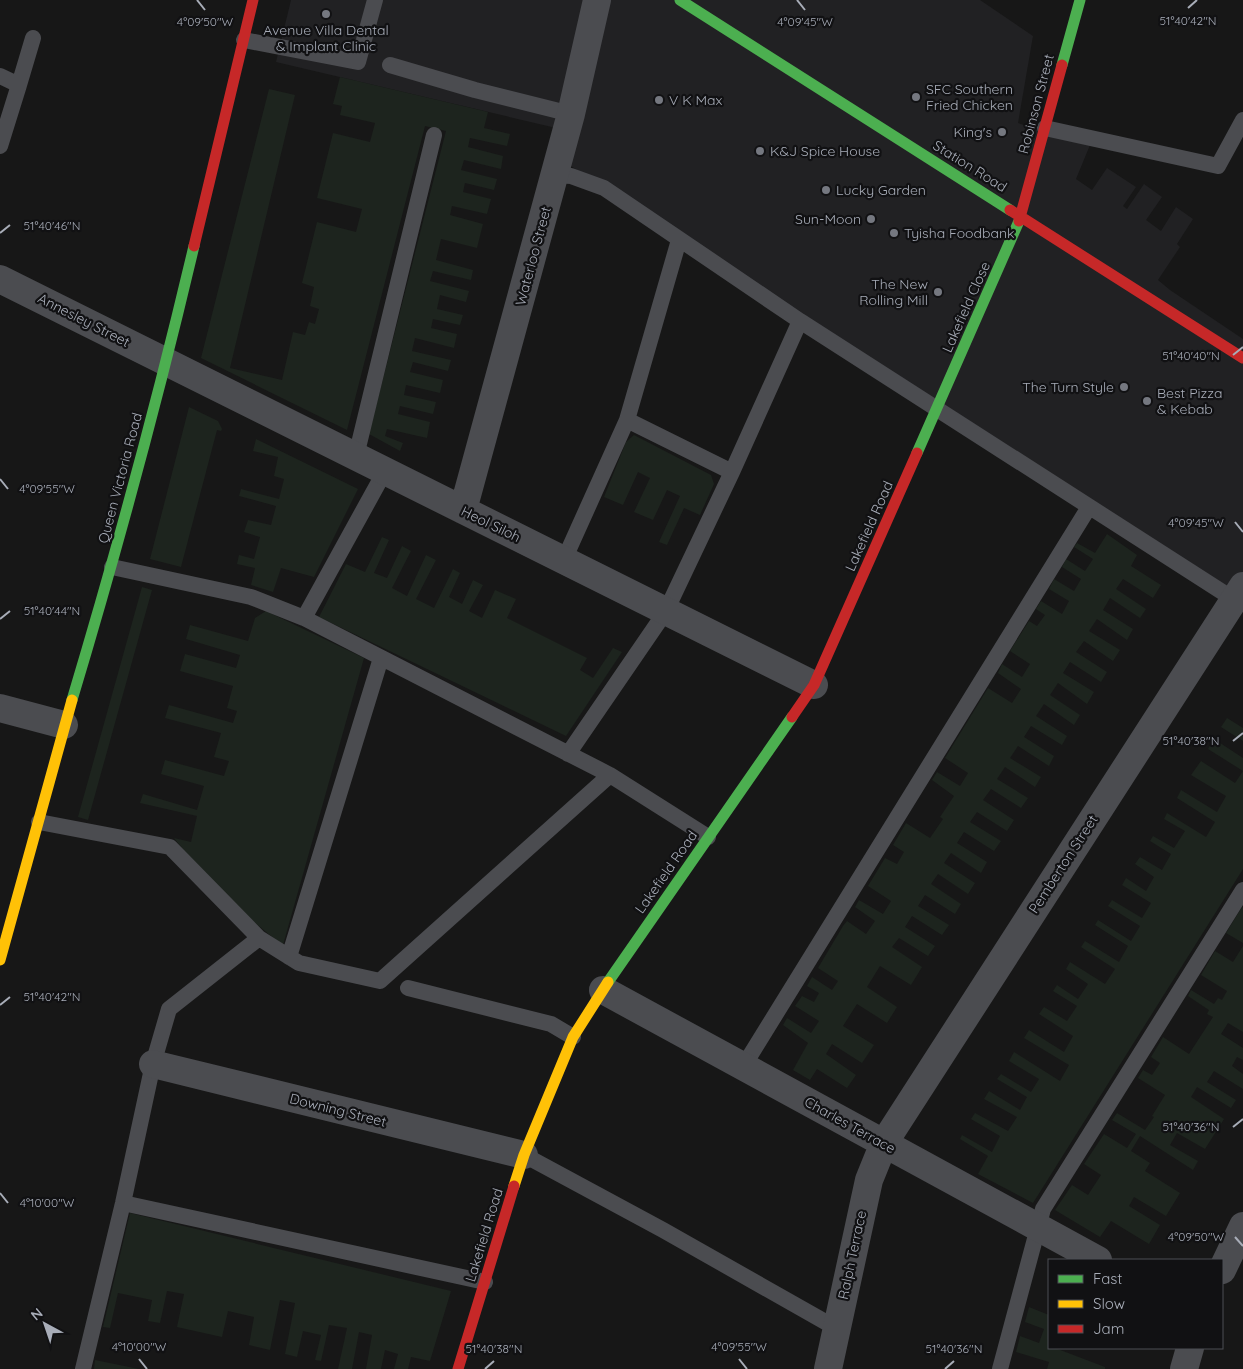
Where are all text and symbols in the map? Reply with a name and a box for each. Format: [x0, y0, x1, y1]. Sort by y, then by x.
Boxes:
marker: Avenue Villa Dental & Implant Clinic [320, 8, 332, 20]
text: 51°40'42"N [1159, 13, 1217, 28]
text: 4°09'50"W [177, 14, 234, 29]
text: 4°09'45"W [777, 14, 833, 29]
place label: Avenue Villa Dental & Implant Clinic [263, 21, 389, 55]
street label: Robinson Street [1014, 52, 1058, 156]
place label: SFC Southern Fried Chicken [926, 80, 1013, 114]
place label: V K Max [669, 91, 722, 109]
marker: SFC Southern Fried Chicken [910, 91, 922, 103]
marker: V K Max [653, 94, 665, 106]
place label: King's [953, 123, 992, 141]
marker: King's [996, 126, 1008, 138]
street label: Station Road [930, 136, 1010, 196]
place label: K&J Spice House [770, 142, 880, 160]
marker: K&J Spice House [754, 145, 766, 157]
place label: Lucky Garden [836, 181, 926, 199]
marker: Lucky Garden [820, 184, 832, 196]
street label: Waterloo Street [511, 204, 555, 308]
place label: Sun-Moon [795, 210, 861, 228]
marker: Sun-Moon [865, 213, 877, 225]
text: 51°40'46"N [24, 218, 80, 233]
place label: Tyisha Foodbank [904, 224, 1015, 242]
marker: Tyisha Foodbank [888, 227, 900, 239]
street label: Lakefield Close [938, 259, 994, 355]
place label: The New Rolling Mill [859, 275, 928, 309]
marker: The New Rolling Mill [932, 286, 944, 298]
street label: Annesley Street [35, 289, 133, 351]
text: 51°40'40"N [1162, 348, 1220, 363]
place label: The Turn Style [1022, 378, 1114, 396]
marker: The Turn Style [1118, 381, 1130, 393]
place label: Best Pizza & Kebab [1157, 384, 1222, 418]
marker: Best Pizza & Kebab [1141, 395, 1153, 407]
street label: Queen Victoria Road [94, 411, 146, 545]
street label: Lakefield Road [841, 478, 897, 574]
text: 4°09'55"W [19, 481, 75, 496]
street label: Heol Siloh [458, 502, 524, 546]
text: 4°09'45"W [1168, 515, 1224, 530]
text: 51°40'44"N [24, 603, 80, 618]
text: 51°40'38"N [1163, 733, 1219, 748]
street label: Pemberton Street [1024, 811, 1102, 917]
street label: Lakefield Road [631, 827, 701, 917]
text: 51°40'42"N [23, 989, 81, 1004]
street label: Downing Street [288, 1089, 389, 1131]
street label: Charles Terrace [801, 1093, 899, 1157]
text: 51°40'36"N [1163, 1119, 1219, 1134]
street label: Lakefield Road [461, 1186, 507, 1284]
text: 4°10'00"W [20, 1195, 75, 1210]
street label: Ralph Terrace [834, 1209, 870, 1301]
text: 4°09'50"W [1168, 1229, 1225, 1244]
legend [1048, 1259, 1223, 1349]
text: Fast [1093, 1269, 1122, 1288]
text: Slow [1093, 1294, 1125, 1313]
north arrow [20, 1299, 70, 1349]
text: N [27, 1304, 46, 1324]
text: Jam [1093, 1319, 1124, 1338]
text: 4°10'00"W [112, 1339, 167, 1354]
text: 4°09'55"W [711, 1339, 767, 1354]
text: 51°40'38"N [466, 1341, 522, 1356]
text: 51°40'36"N [926, 1341, 982, 1356]

